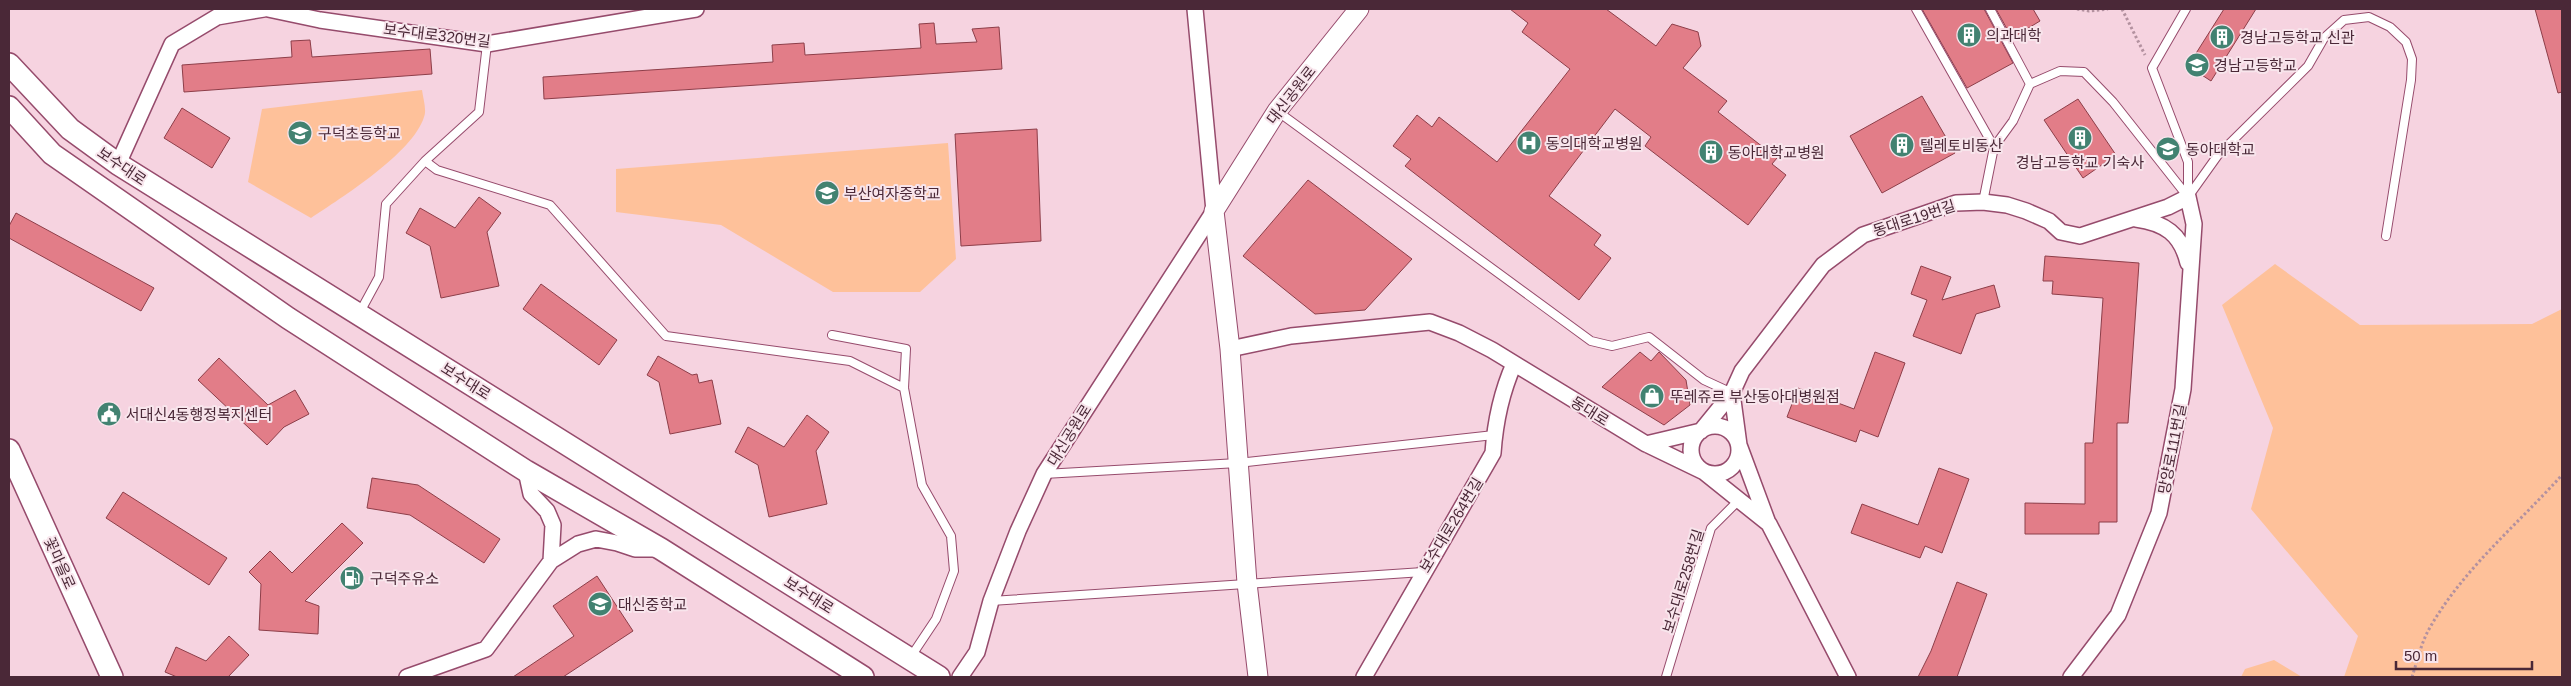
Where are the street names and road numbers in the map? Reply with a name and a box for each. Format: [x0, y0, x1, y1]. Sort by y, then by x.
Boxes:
street label: 보수대로320번길 [382, 20, 492, 50]
street label: 대신공원로 [1263, 63, 1319, 127]
street label: 보수대로 [94, 144, 150, 188]
street label: 동대로19번길 [1871, 197, 1957, 239]
street label: 보수대로 [438, 359, 494, 403]
street label: 동대로 [1568, 393, 1612, 429]
street label: 대신공원로 [1044, 401, 1094, 469]
street label: 망양로111번길 [2155, 402, 2189, 496]
street label: 보수대로264번길 [1416, 474, 1486, 576]
street label: 보수대로258번길 [1659, 527, 1707, 635]
street label: 꽃마을로 [41, 534, 79, 592]
street label: 보수대로 [781, 573, 837, 617]

